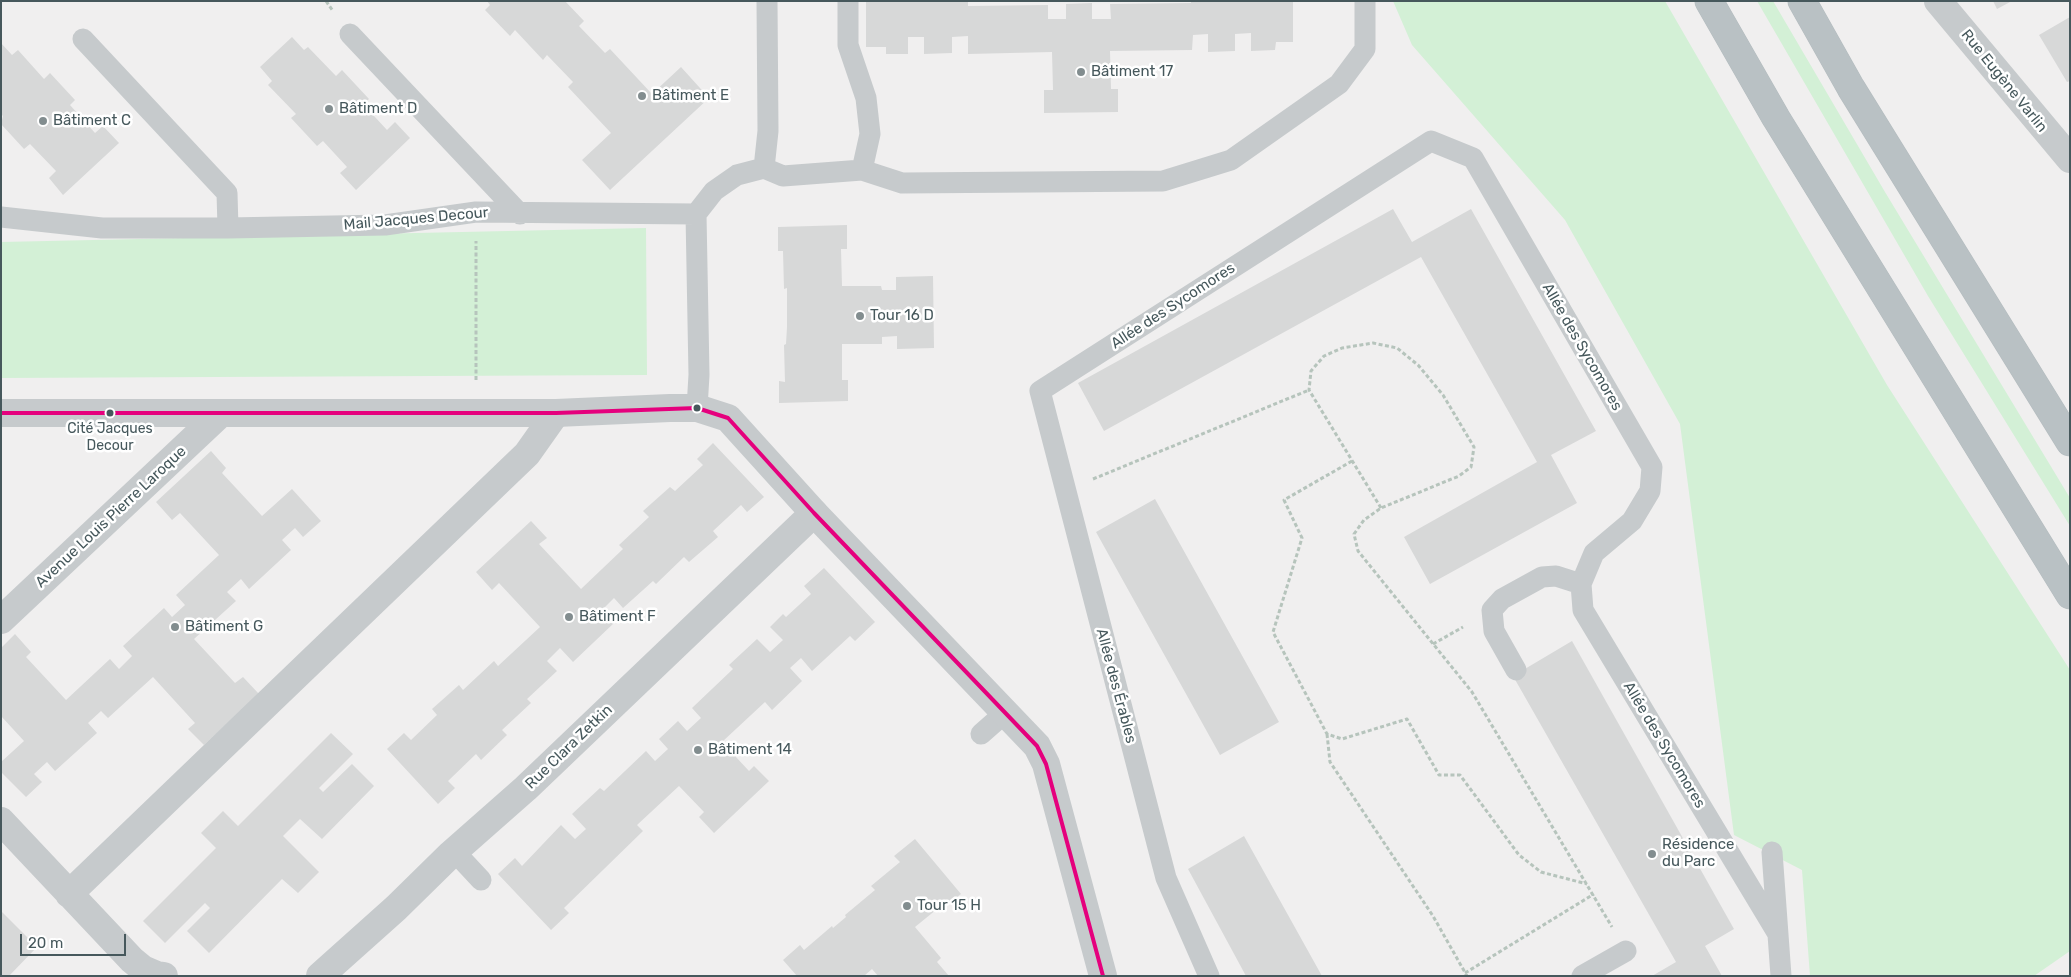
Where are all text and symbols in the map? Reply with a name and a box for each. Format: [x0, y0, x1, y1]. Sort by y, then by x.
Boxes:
street label: Rue Eugène Varlin [1957, 26, 2051, 136]
place label: Bâtiment 17 [1091, 63, 1173, 81]
marker: Bâtiment 17 [1075, 66, 1087, 78]
place label: Bâtiment E [652, 87, 729, 105]
marker: Bâtiment E [636, 90, 648, 102]
place label: Bâtiment D [339, 100, 417, 118]
marker: Bâtiment D [323, 103, 335, 115]
place label: Bâtiment C [53, 112, 131, 130]
marker: Bâtiment C [37, 115, 49, 127]
street label: Mail Jacques Decour [343, 204, 489, 234]
street label: Allée des Sycomores [1108, 259, 1238, 353]
street label: Allée des Sycomores [1538, 280, 1626, 414]
place label: Tour 16 D [870, 307, 934, 325]
marker: Tour 16 D [854, 310, 866, 322]
unlabelled marker [692, 403, 702, 413]
marker: Cité Jacques Decour [105, 408, 115, 418]
place label: Cité Jacques Decour [67, 421, 153, 454]
street label: Avenue Louis Pierre Laroque [32, 442, 190, 592]
place label: Bâtiment F [579, 608, 656, 626]
marker: Bâtiment F [563, 611, 575, 623]
place label: Bâtiment G [185, 618, 263, 636]
marker: Bâtiment G [169, 621, 181, 633]
street label: Allée des Érables [1092, 627, 1140, 745]
street label: Allée des Sycomores [1619, 679, 1709, 811]
street label: Rue Clara Zetkin [522, 701, 616, 793]
place label: Bâtiment 14 [708, 741, 792, 759]
marker: Bâtiment 14 [692, 744, 704, 756]
place label: Résidence du Parc [1662, 836, 1735, 871]
marker: Résidence du Parc [1646, 848, 1658, 860]
place label: Tour 15 H [917, 897, 981, 915]
marker: Tour 15 H [901, 900, 913, 912]
scale bar [22, 924, 129, 956]
text: 20 m [28, 934, 63, 952]

